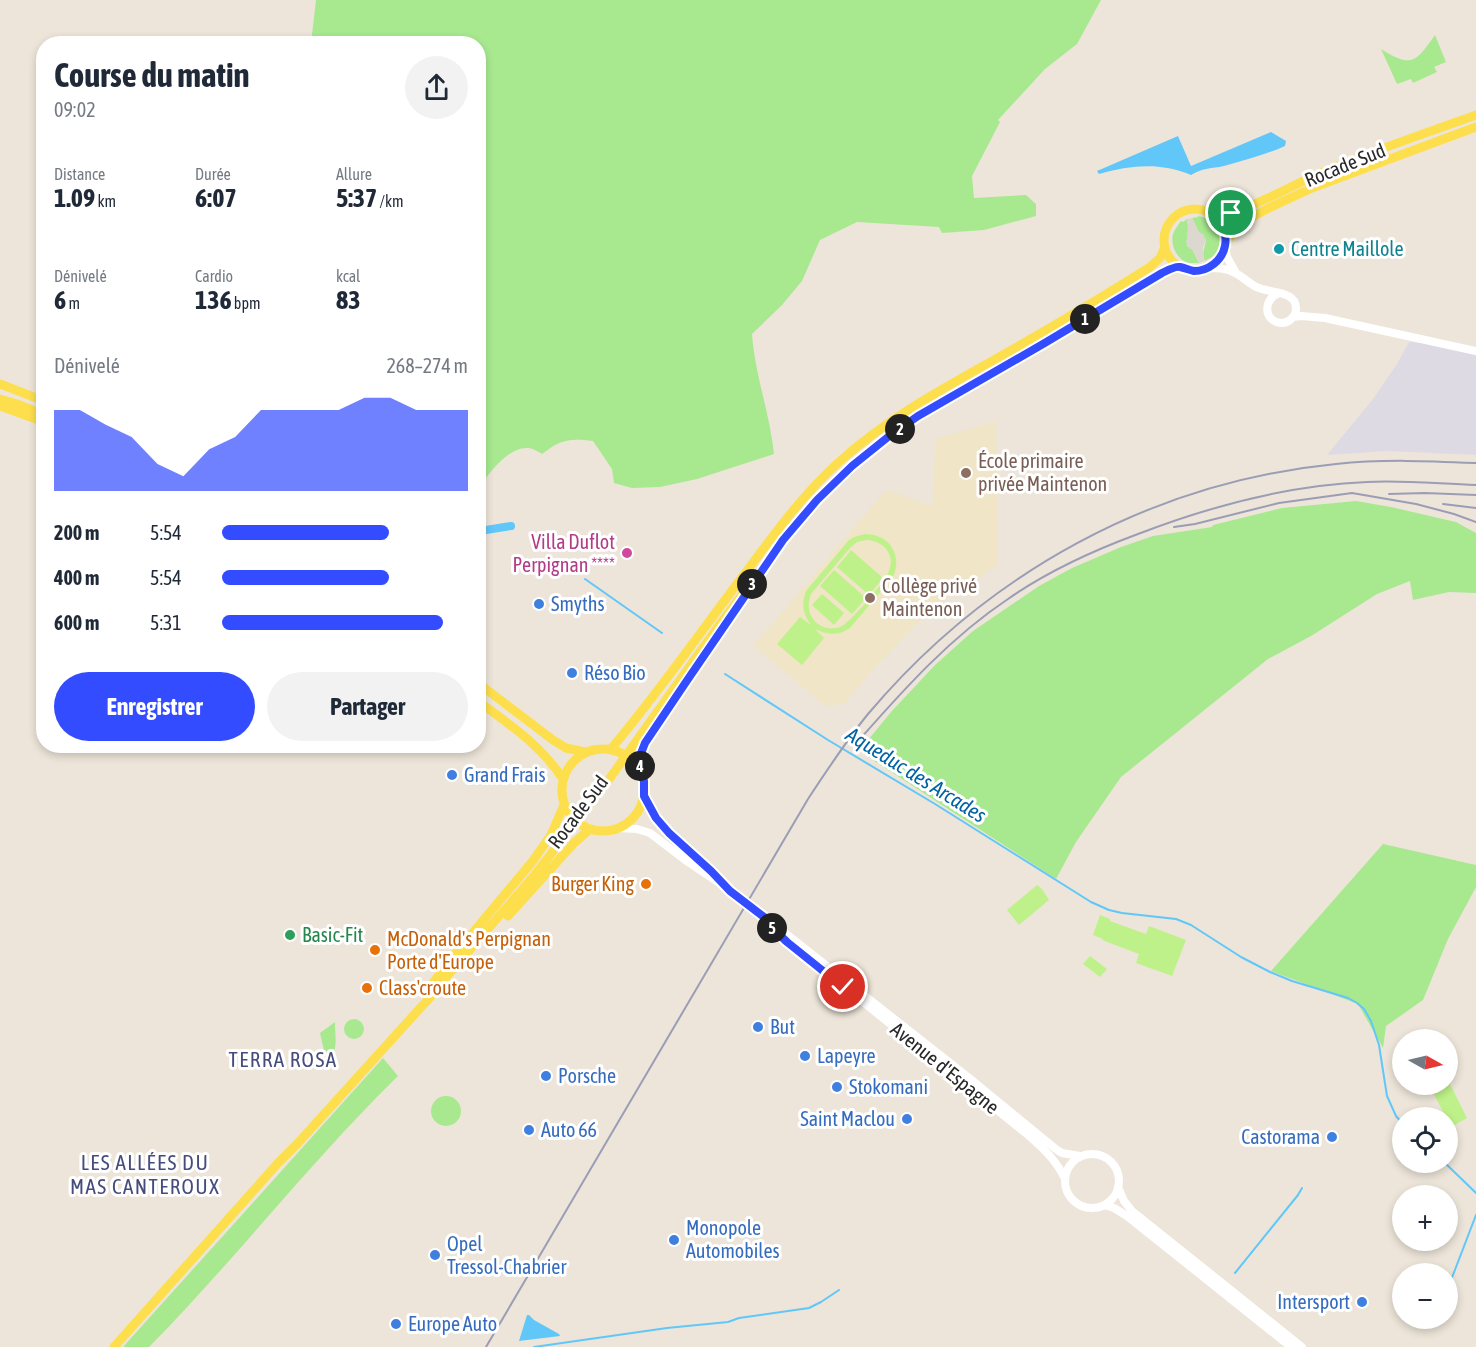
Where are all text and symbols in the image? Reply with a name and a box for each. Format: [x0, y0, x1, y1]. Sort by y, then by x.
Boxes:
text: Course du matin [54, 56, 250, 94]
button: share [405, 56, 468, 119]
text: 09:02 [54, 98, 96, 121]
street label: Rocade Sud [1301, 138, 1389, 191]
text: Distance [54, 165, 105, 183]
text: Durée [195, 165, 231, 183]
text: Allure [336, 165, 372, 183]
text: 1.09 [54, 183, 95, 213]
text: 6:07 [195, 183, 237, 213]
text: 5:37 [336, 183, 377, 213]
pin [1205, 187, 1256, 238]
text: km [95, 192, 116, 210]
text: /km [377, 192, 403, 210]
icon: arrive [1214, 196, 1247, 229]
place label: Centre Maillole [1291, 237, 1404, 260]
marker: Centre Maillole [1272, 242, 1286, 256]
text: Dénivelé [54, 267, 107, 285]
text: Cardio [195, 267, 233, 285]
text: kcal [336, 267, 360, 285]
text: 6 [54, 285, 66, 315]
text: 136 [195, 285, 232, 315]
text: 83 [336, 285, 360, 315]
text: m [66, 294, 80, 312]
text: bpm [232, 294, 261, 312]
pin: 1 [1070, 304, 1100, 334]
text: 1 [1081, 310, 1089, 328]
text: Dénivelé [54, 354, 120, 377]
text: 268–274 m [386, 354, 468, 377]
pin: 2 [885, 414, 915, 444]
text: 2 [896, 420, 904, 438]
place label: École primaire privée Maintenon [978, 449, 1107, 495]
marker: École primaire privée Maintenon [959, 466, 973, 480]
text: 200 m [54, 521, 99, 544]
text: 5:54 [150, 521, 182, 544]
place label: Villa Duflot Perpignan **** [512, 530, 615, 576]
marker: Villa Duflot Perpignan **** [620, 546, 634, 560]
text: 400 m [54, 566, 99, 589]
text: 5:54 [150, 566, 182, 589]
pin: 3 [737, 569, 767, 599]
place label: Collège privé Maintenon [882, 574, 977, 620]
text: 3 [748, 575, 756, 593]
marker: Collège privé Maintenon [863, 591, 877, 605]
place label: Smyths [551, 592, 605, 615]
marker: Smyths [532, 597, 546, 611]
text: 600 m [54, 611, 99, 634]
text: 5:31 [150, 611, 182, 634]
place label: Réso Bio [584, 661, 646, 684]
marker: Réso Bio [565, 666, 579, 680]
button: Enregistrer [54, 672, 255, 741]
button: Partager [267, 672, 468, 741]
water label: Aqueduc des Arcades [841, 721, 991, 827]
pin: 4 [625, 751, 655, 781]
text: 4 [636, 757, 644, 775]
place label: Grand Frais [464, 763, 545, 786]
marker: Grand Frais [445, 768, 459, 782]
street label: Rocade Sud [543, 771, 612, 853]
place label: Burger King [551, 872, 634, 895]
marker: Burger King [639, 877, 653, 891]
pin: 5 [757, 913, 787, 943]
text: 5 [768, 919, 776, 937]
place label: Basic-Fit [302, 923, 363, 946]
place label: McDonald's Perpignan Porte d'Europe [387, 927, 551, 973]
marker: Basic-Fit [283, 928, 297, 942]
marker: McDonald's Perpignan Porte d'Europe [368, 943, 382, 957]
pin [817, 961, 868, 1012]
icon: check [826, 970, 859, 1003]
place label: Class'croute [379, 976, 466, 999]
marker: Class'croute [360, 981, 374, 995]
place label: But [770, 1015, 795, 1038]
street label: Avenue d'Espagne [887, 1017, 1004, 1118]
marker: But [751, 1020, 765, 1034]
north arrow [1392, 1029, 1458, 1095]
map controls [1392, 1029, 1458, 1329]
place label: Lapeyre [817, 1044, 876, 1067]
district label: TERRA ROSA [229, 1047, 338, 1071]
marker: Lapeyre [798, 1049, 812, 1063]
place label: Porsche [558, 1064, 616, 1087]
marker: Porsche [539, 1069, 553, 1083]
place label: Stokomani [849, 1075, 928, 1098]
marker: Stokomani [830, 1080, 844, 1094]
place label: Saint Maclou [800, 1107, 895, 1130]
button: locate [1392, 1107, 1458, 1173]
marker: Saint Maclou [900, 1112, 914, 1126]
place label: Auto 66 [541, 1118, 597, 1141]
marker: Auto 66 [522, 1123, 536, 1137]
place label: Castorama [1241, 1125, 1320, 1148]
marker: Castorama [1325, 1130, 1339, 1144]
district label: LES ALLÉES DU MAS CANTEROUX [70, 1150, 220, 1198]
button: + [1392, 1185, 1458, 1251]
place label: Monopole Automobiles [686, 1216, 780, 1262]
place label: Opel Tressol-Chabrier [447, 1232, 567, 1278]
marker: Monopole Automobiles [667, 1233, 681, 1247]
marker: Opel Tressol-Chabrier [428, 1248, 442, 1262]
button: − [1392, 1263, 1458, 1329]
place label: Intersport [1277, 1290, 1350, 1313]
marker: Intersport [1355, 1295, 1369, 1309]
place label: Europe Auto [408, 1312, 497, 1335]
marker: Europe Auto [389, 1317, 403, 1331]

